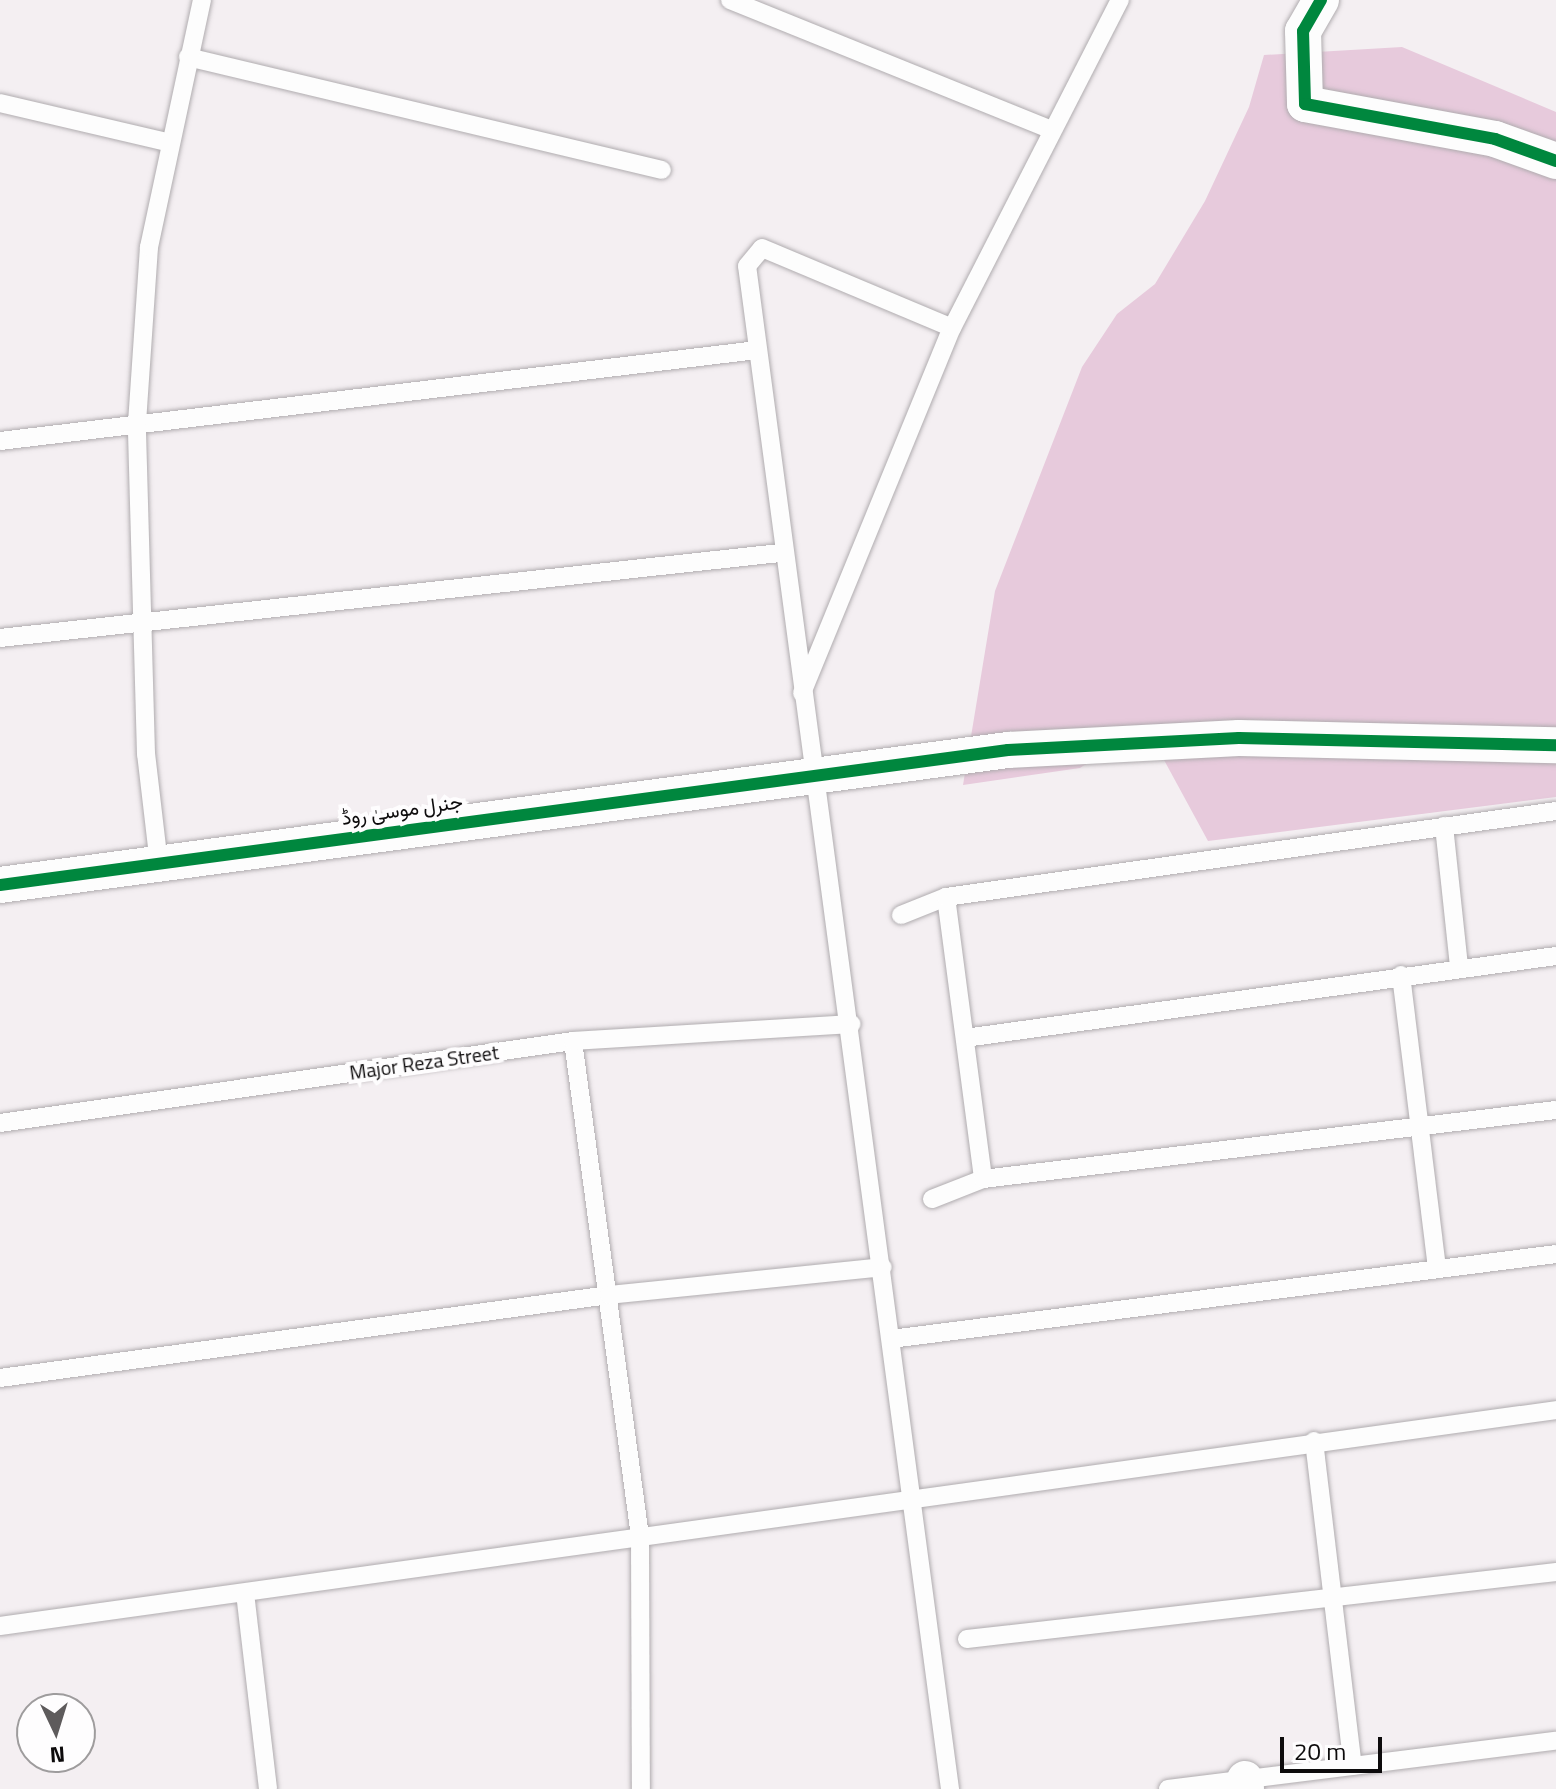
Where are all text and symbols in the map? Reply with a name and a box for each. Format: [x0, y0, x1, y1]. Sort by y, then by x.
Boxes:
street label: جنرل موسیٰ روڈ [340, 789, 464, 829]
street label: Major Reza Street [348, 1040, 500, 1084]
north arrow [16, 1693, 96, 1773]
scale bar [1284, 1721, 1386, 1771]
text: 20 m [1294, 1733, 1346, 1769]
text: N [49, 1737, 66, 1772]

